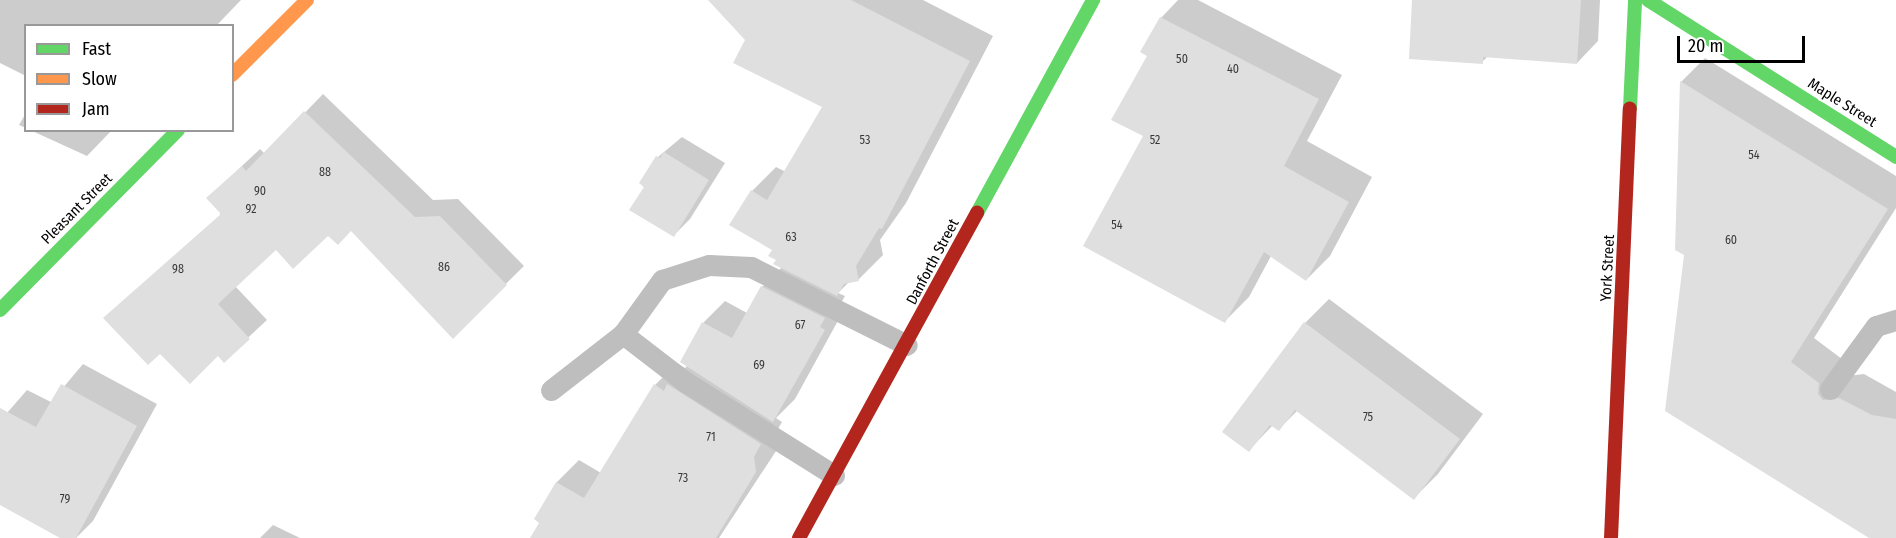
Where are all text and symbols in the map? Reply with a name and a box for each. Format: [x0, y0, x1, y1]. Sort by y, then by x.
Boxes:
legend [24, 24, 234, 132]
scale bar [1680, 24, 1808, 62]
text: 20 m [1688, 35, 1723, 57]
text: Fast [82, 38, 111, 60]
house number: 50 [1176, 53, 1188, 67]
house number: 40 [1227, 63, 1239, 77]
text: Slow [82, 68, 117, 90]
street label: Maple Street [1804, 75, 1880, 131]
text: Jam [82, 98, 110, 120]
house number: 53 [860, 134, 870, 148]
house number: 52 [1150, 134, 1160, 148]
house number: 54 [1748, 149, 1760, 163]
house number: 88 [319, 166, 331, 180]
street label: Pleasant Street [38, 170, 116, 248]
house number: 90 [254, 185, 266, 199]
house number: 92 [246, 203, 256, 217]
street label: Danforth Street [903, 216, 963, 308]
house number: 54 [1111, 219, 1123, 233]
house number: 63 [785, 231, 797, 245]
street label: York Street [1597, 234, 1619, 302]
house number: 60 [1725, 234, 1737, 248]
house number: 86 [438, 261, 450, 275]
house number: 98 [172, 263, 184, 277]
house number: 67 [795, 319, 805, 333]
house number: 69 [753, 359, 765, 373]
house number: 75 [1363, 411, 1373, 425]
house number: 71 [706, 431, 716, 445]
house number: 73 [678, 472, 688, 486]
house number: 79 [60, 493, 70, 507]

